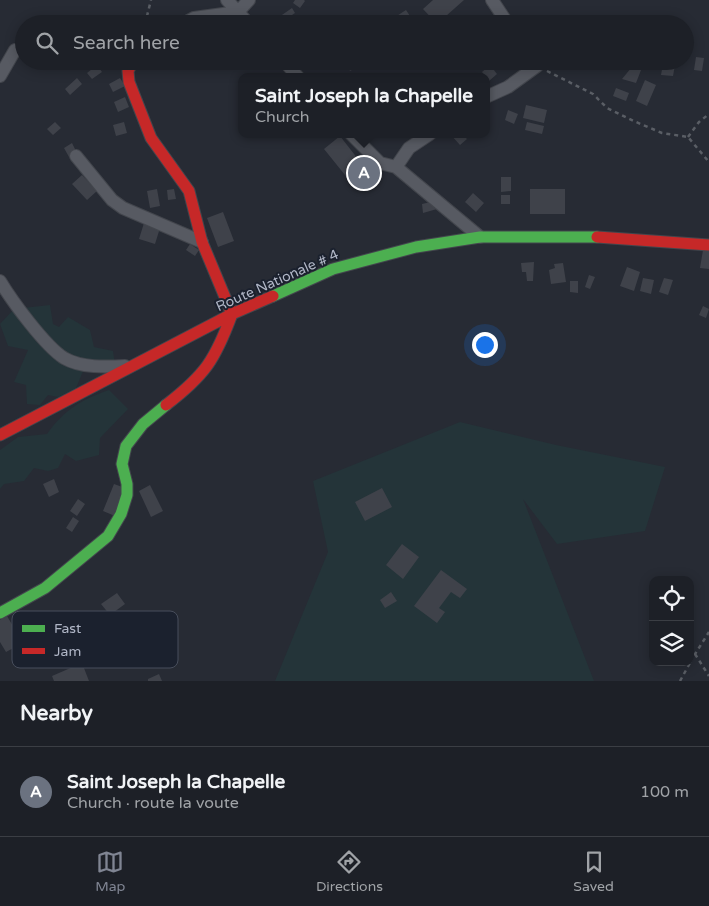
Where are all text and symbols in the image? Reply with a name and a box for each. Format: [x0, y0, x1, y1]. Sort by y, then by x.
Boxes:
search box [15, 15, 694, 70]
icon: search [33, 29, 61, 57]
text: Search here [73, 32, 180, 54]
popup [238, 73, 490, 138]
text: Saint Joseph la Chapelle [255, 85, 473, 107]
text: Church [255, 107, 310, 127]
pin: A [348, 154, 380, 192]
street label: Route Nationale # 4 [213, 246, 341, 315]
your location [472, 332, 498, 358]
map controls [649, 576, 694, 666]
button: locate [649, 576, 694, 621]
legend [12, 611, 178, 668]
text: Fast [54, 620, 82, 637]
button: layers [649, 621, 694, 666]
text: Jam [54, 643, 81, 660]
text: Nearby [20, 701, 93, 726]
text: Saint Joseph la Chapelle [67, 771, 285, 793]
text: A [30, 782, 42, 802]
text: 100 m [640, 782, 689, 802]
text: Church · route la voute [67, 793, 239, 813]
tab: Map [95, 848, 125, 895]
tab: Directions [316, 848, 383, 895]
tab: Saved [573, 848, 614, 895]

